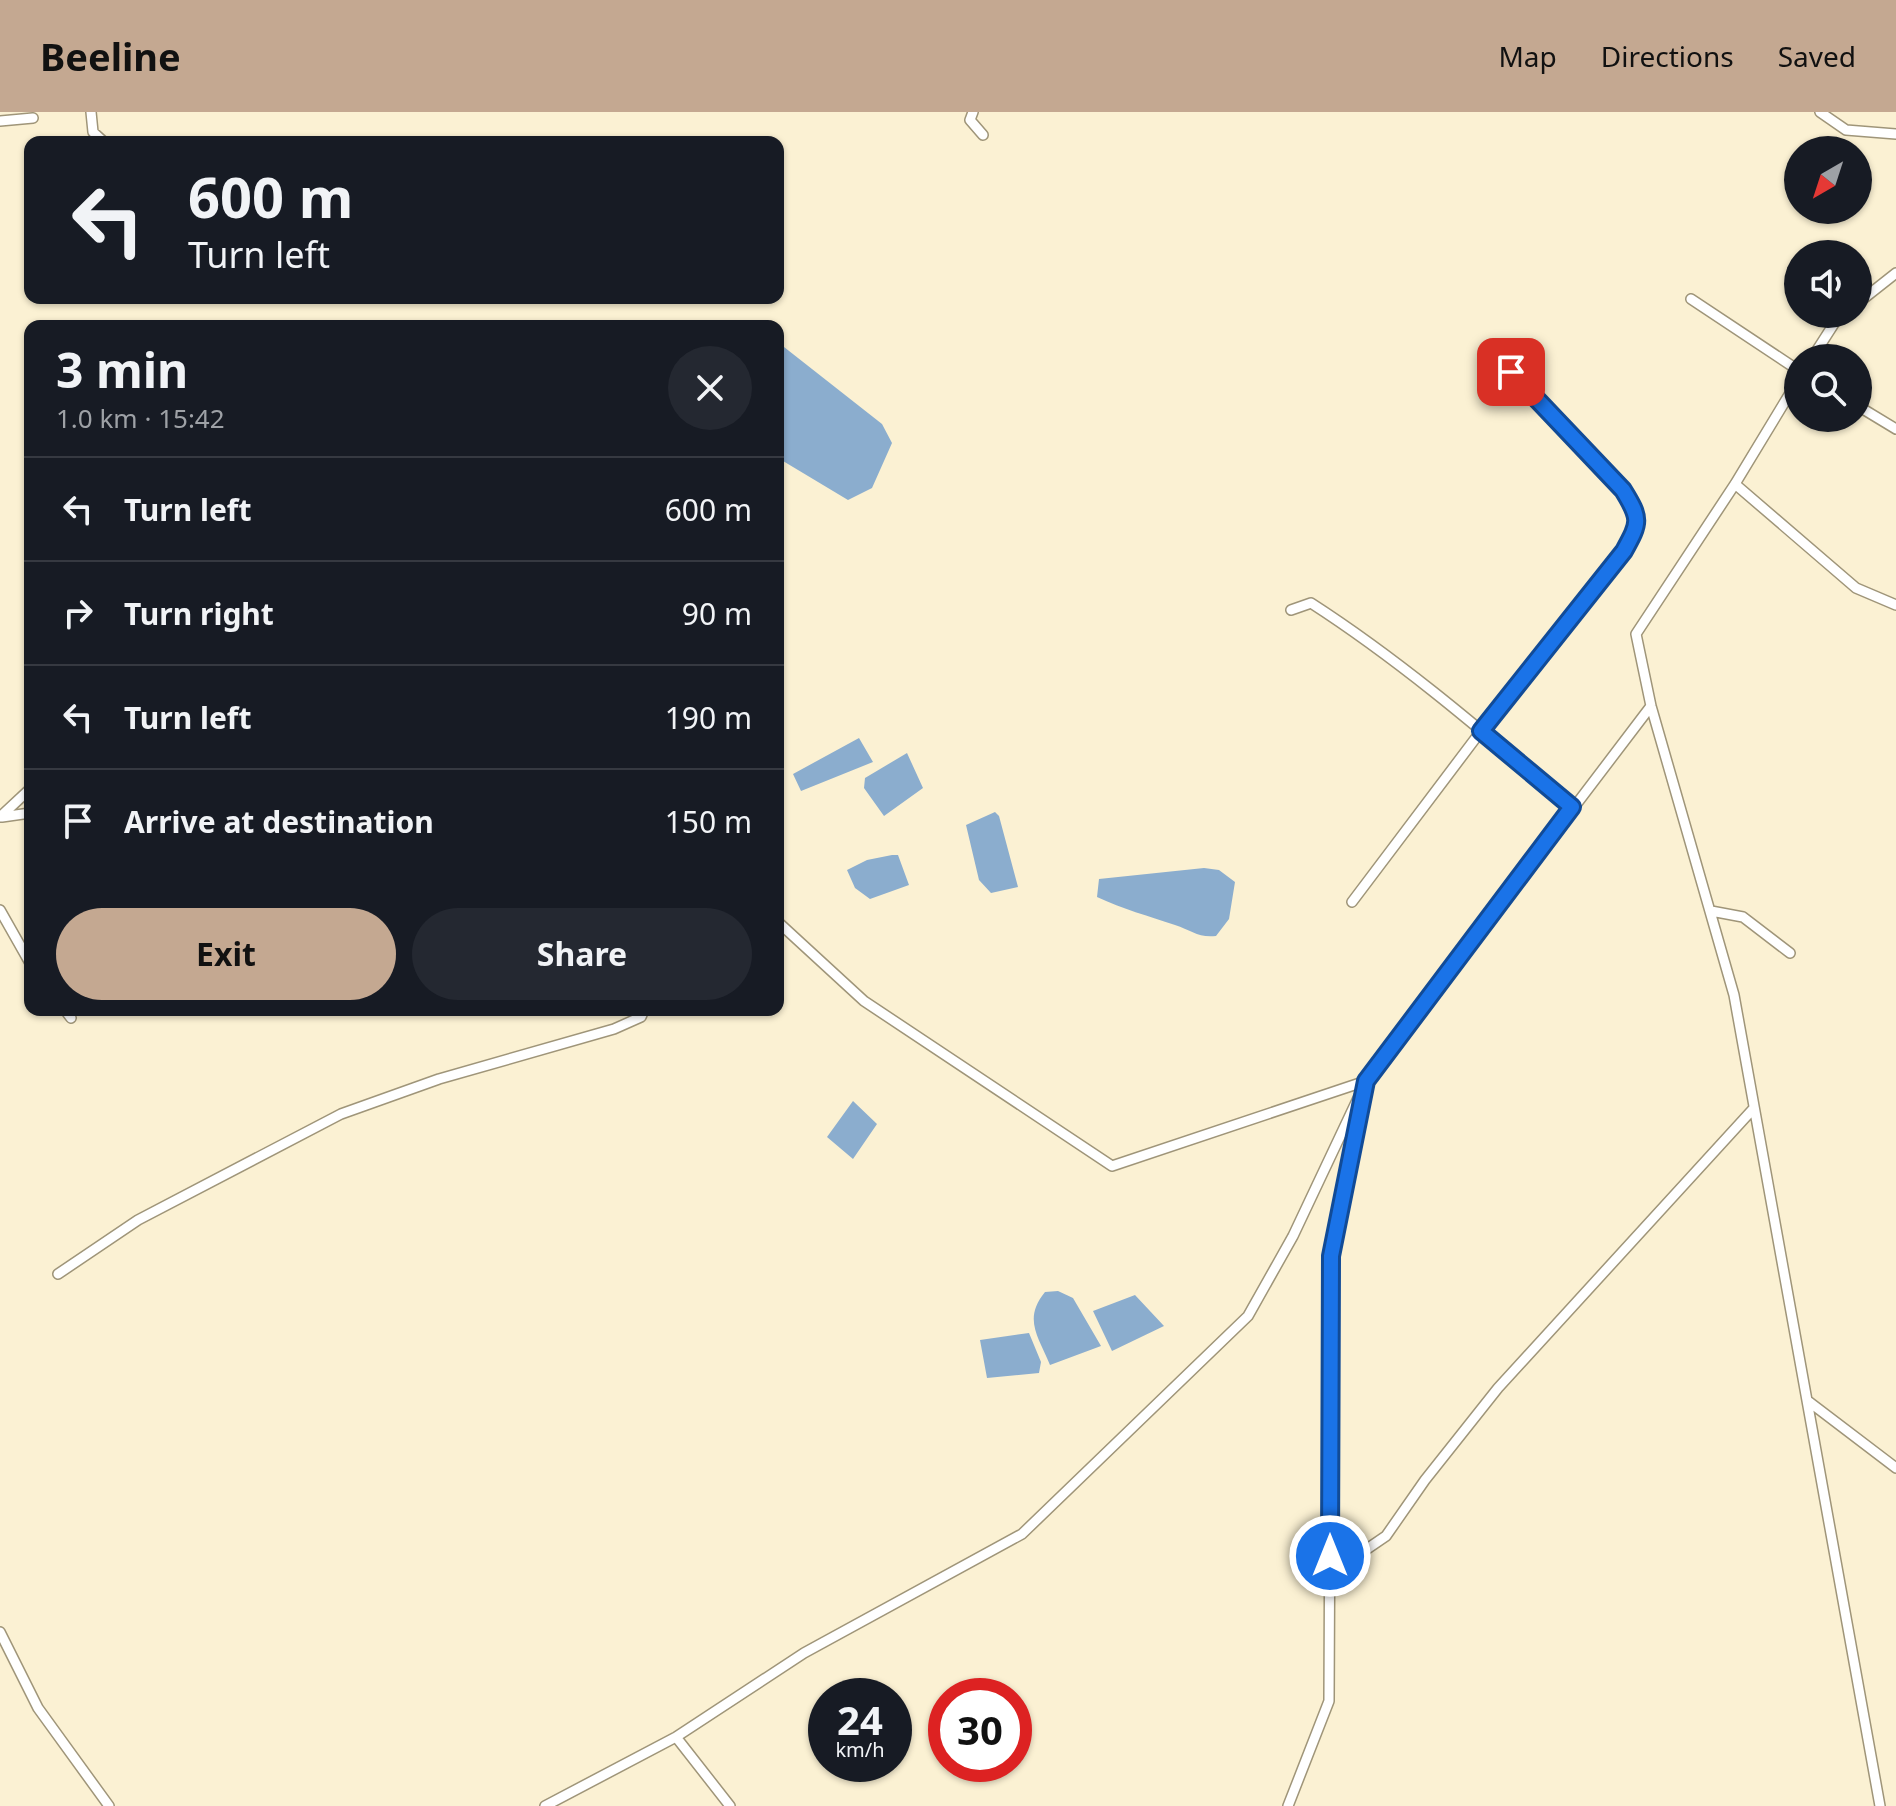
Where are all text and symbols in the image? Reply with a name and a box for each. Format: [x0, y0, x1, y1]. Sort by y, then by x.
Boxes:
text: Beeline [40, 30, 181, 82]
text: Map [1498, 37, 1557, 75]
text: Directions [1601, 37, 1734, 75]
text: Saved [1778, 37, 1856, 75]
north arrow [1784, 136, 1872, 224]
map controls [1784, 136, 1872, 432]
text: 600 m [188, 158, 353, 234]
icon: left [56, 168, 160, 272]
text: Turn left [188, 230, 330, 279]
button: sound [1784, 240, 1872, 328]
text: 3 min [56, 337, 188, 402]
pin [1477, 338, 1545, 406]
button: search [1784, 344, 1872, 432]
button: close [668, 346, 752, 430]
icon: arrive [1489, 350, 1533, 394]
text: 1.0 km · 15:42 [56, 400, 225, 436]
icon: left [56, 487, 100, 531]
text: Turn left [124, 489, 252, 530]
text: 600 m [665, 489, 752, 530]
icon: right [56, 591, 100, 635]
text: Turn right [124, 593, 274, 634]
text: 90 m [682, 593, 752, 634]
icon: left [56, 695, 100, 739]
text: Turn left [124, 697, 252, 738]
text: 190 m [665, 697, 752, 738]
icon: arrive [56, 799, 100, 843]
text: Arrive at destination [124, 801, 434, 842]
text: 150 m [665, 801, 752, 842]
button: Exit [56, 908, 396, 1000]
button: Share [412, 908, 752, 1000]
position arrow [1288, 1514, 1372, 1598]
speed limit sign: 30 [928, 1678, 1032, 1782]
text: 24 [837, 1692, 883, 1747]
text: km/h [835, 1736, 885, 1763]

